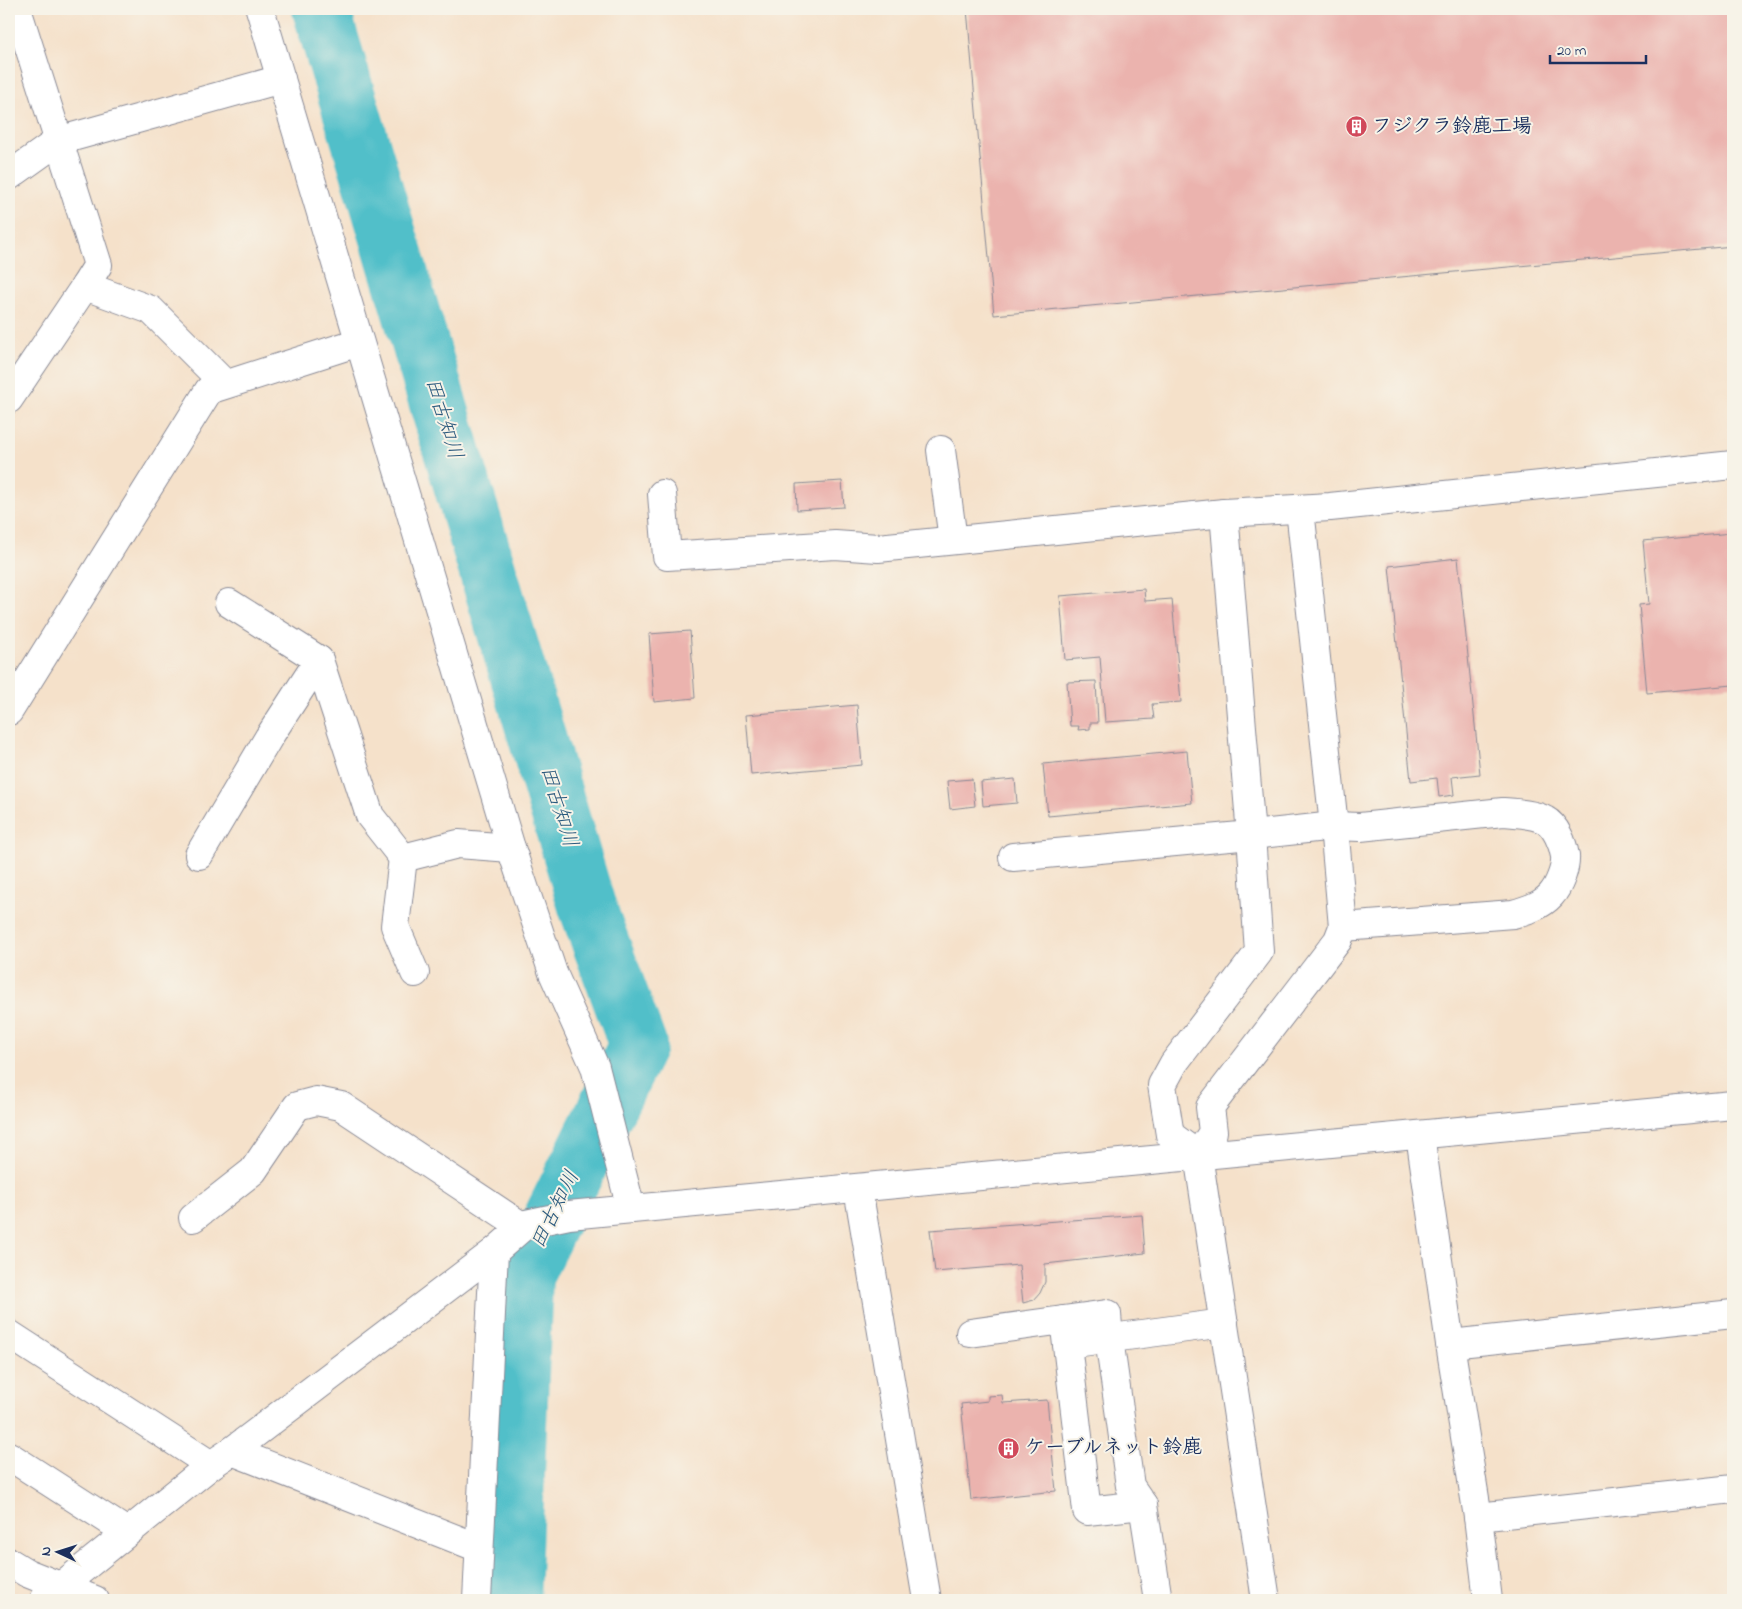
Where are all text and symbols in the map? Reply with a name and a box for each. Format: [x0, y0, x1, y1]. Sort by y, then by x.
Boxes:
scale bar [1550, 32, 1646, 64]
text: 20 m [1557, 40, 1587, 62]
place label: フジクラ鈴鹿工場 [1372, 113, 1532, 142]
building icon: フジクラ鈴鹿工場 [1344, 115, 1368, 139]
water label: 田古知川 [416, 374, 470, 464]
water label: 田古知川 [531, 762, 585, 852]
water label: 田古知川 [524, 1166, 588, 1254]
place label: ケーブルネット鈴鹿 [1025, 1434, 1202, 1463]
building icon: ケーブルネット鈴鹿 [997, 1436, 1021, 1460]
north arrow [32, 1526, 82, 1576]
text: N [36, 1546, 57, 1557]

